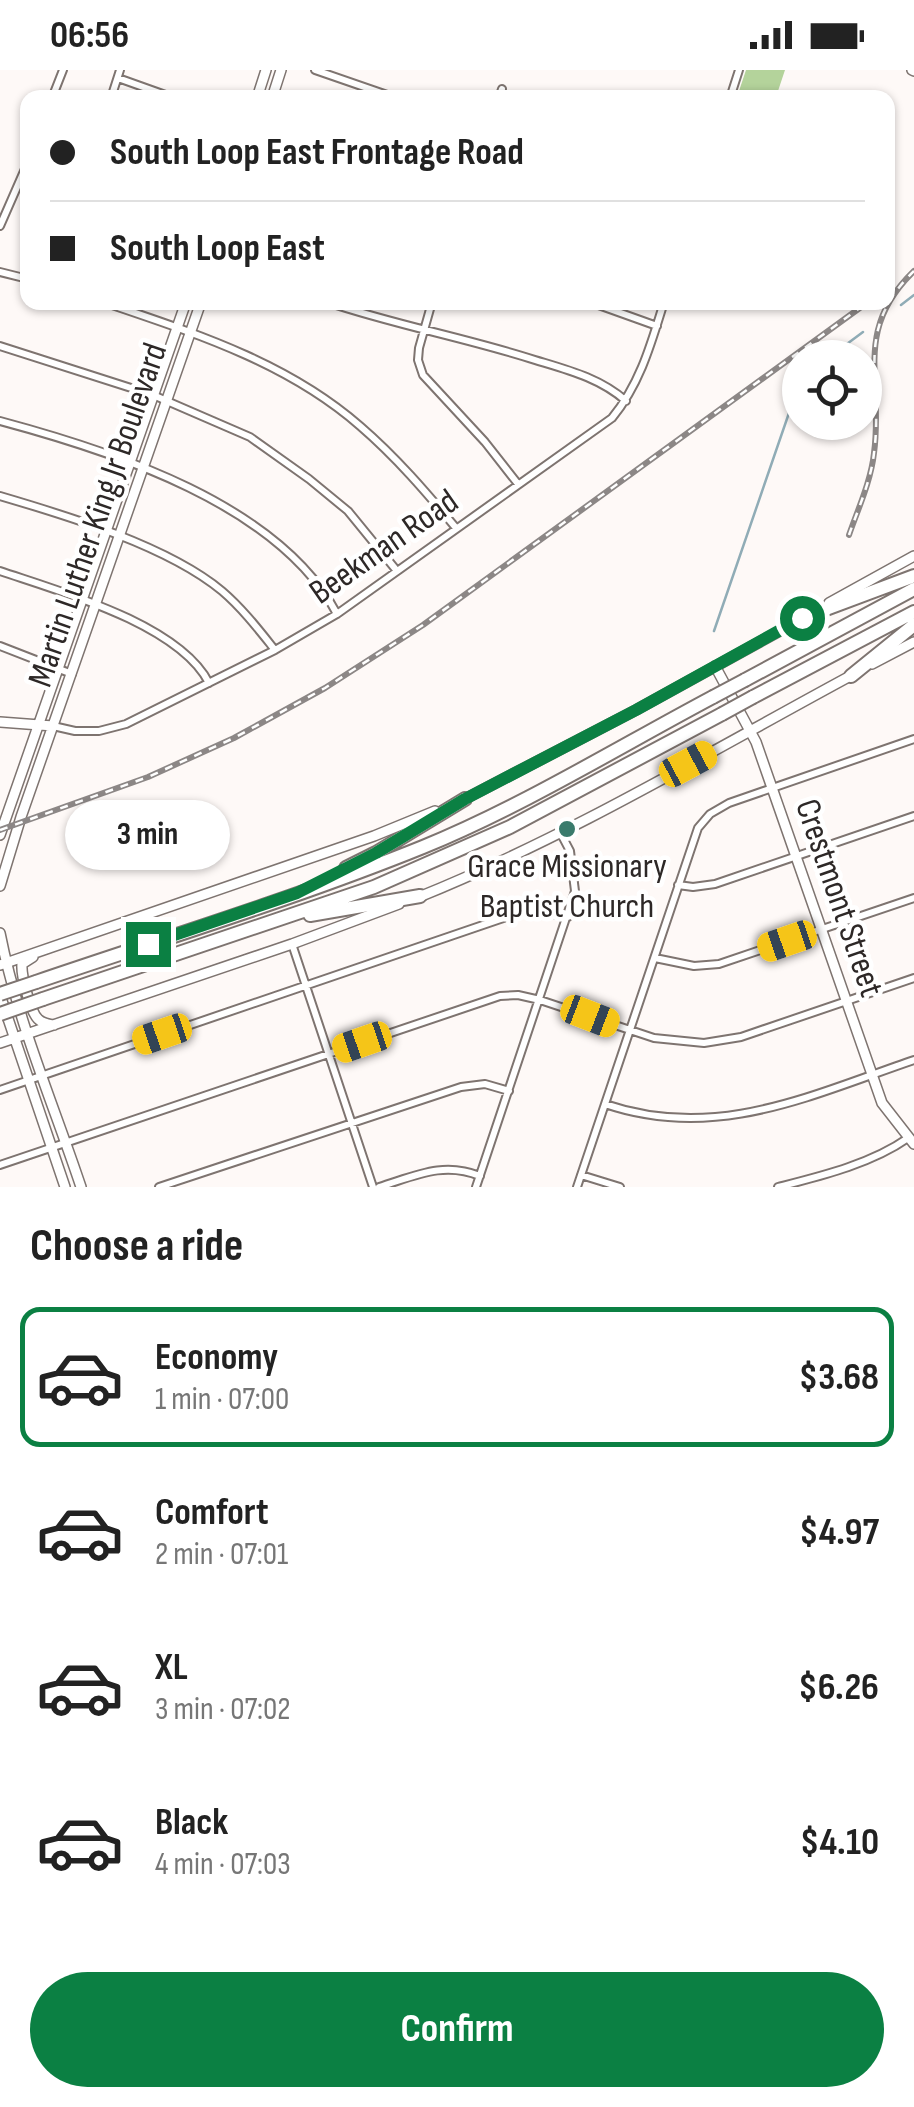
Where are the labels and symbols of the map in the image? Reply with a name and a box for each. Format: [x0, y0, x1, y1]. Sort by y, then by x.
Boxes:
street label: Martin Luther King Jr Boulevard [19, 337, 177, 693]
street label: Beekman Road [301, 480, 467, 614]
route start [780, 596, 825, 641]
car [654, 737, 722, 791]
street label: Crestmont Street [785, 794, 893, 1002]
callout: 3 min [66, 799, 230, 869]
marker: Grace Missionary Baptist Church [556, 818, 578, 840]
place label: Grace Missionary Baptist Church [467, 845, 667, 928]
car [754, 917, 820, 965]
route end [126, 922, 171, 967]
car [557, 991, 623, 1041]
car [129, 1010, 195, 1058]
car [329, 1018, 395, 1066]

